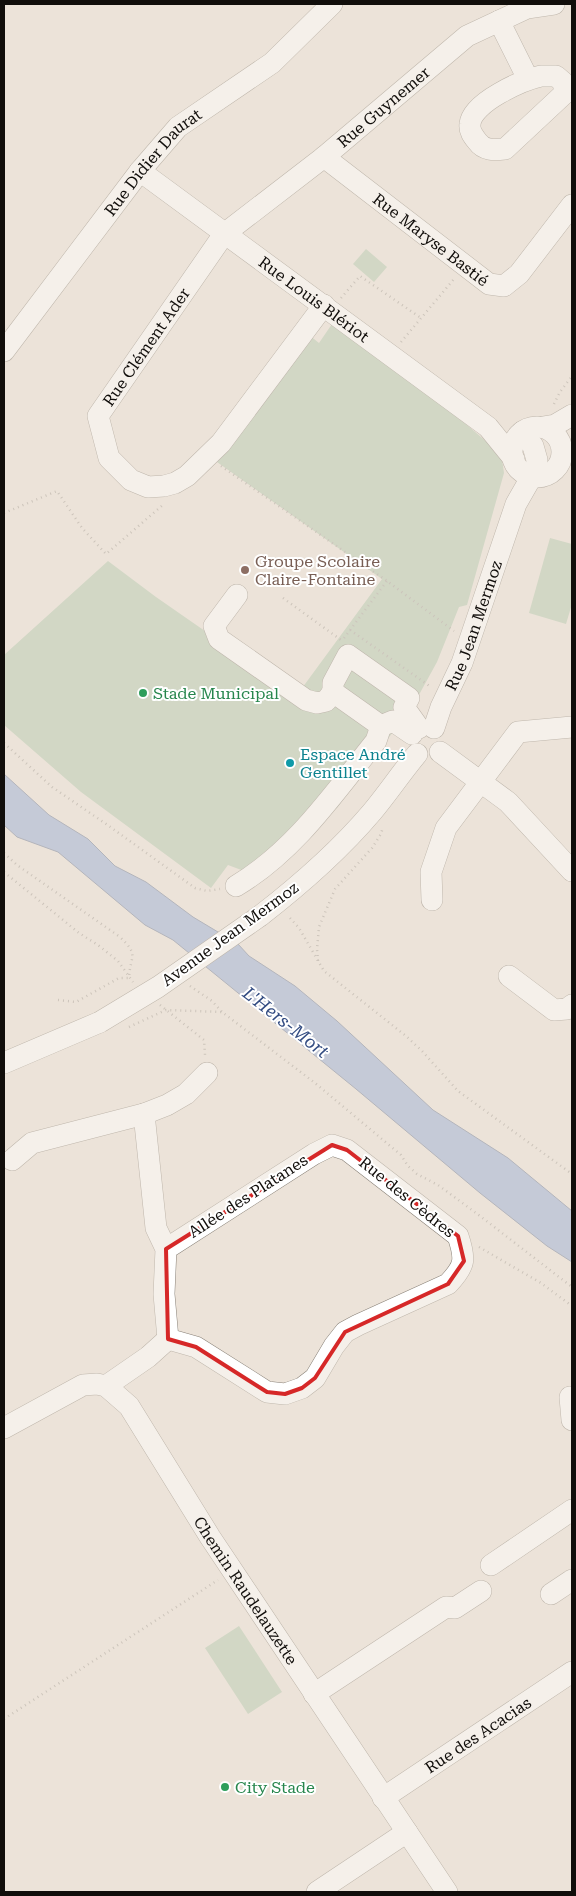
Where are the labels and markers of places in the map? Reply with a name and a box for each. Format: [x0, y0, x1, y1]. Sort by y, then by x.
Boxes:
place label: Groupe Scolaire Claire-Fontaine [255, 552, 380, 589]
marker: Groupe Scolaire Claire-Fontaine [239, 564, 251, 576]
place label: Stade Municipal [153, 684, 279, 703]
marker: Stade Municipal [137, 687, 149, 699]
place label: Espace André Gentillet [300, 745, 406, 782]
marker: Espace André Gentillet [284, 757, 296, 769]
place label: City Stade [235, 1778, 315, 1797]
marker: City Stade [219, 1781, 231, 1793]

